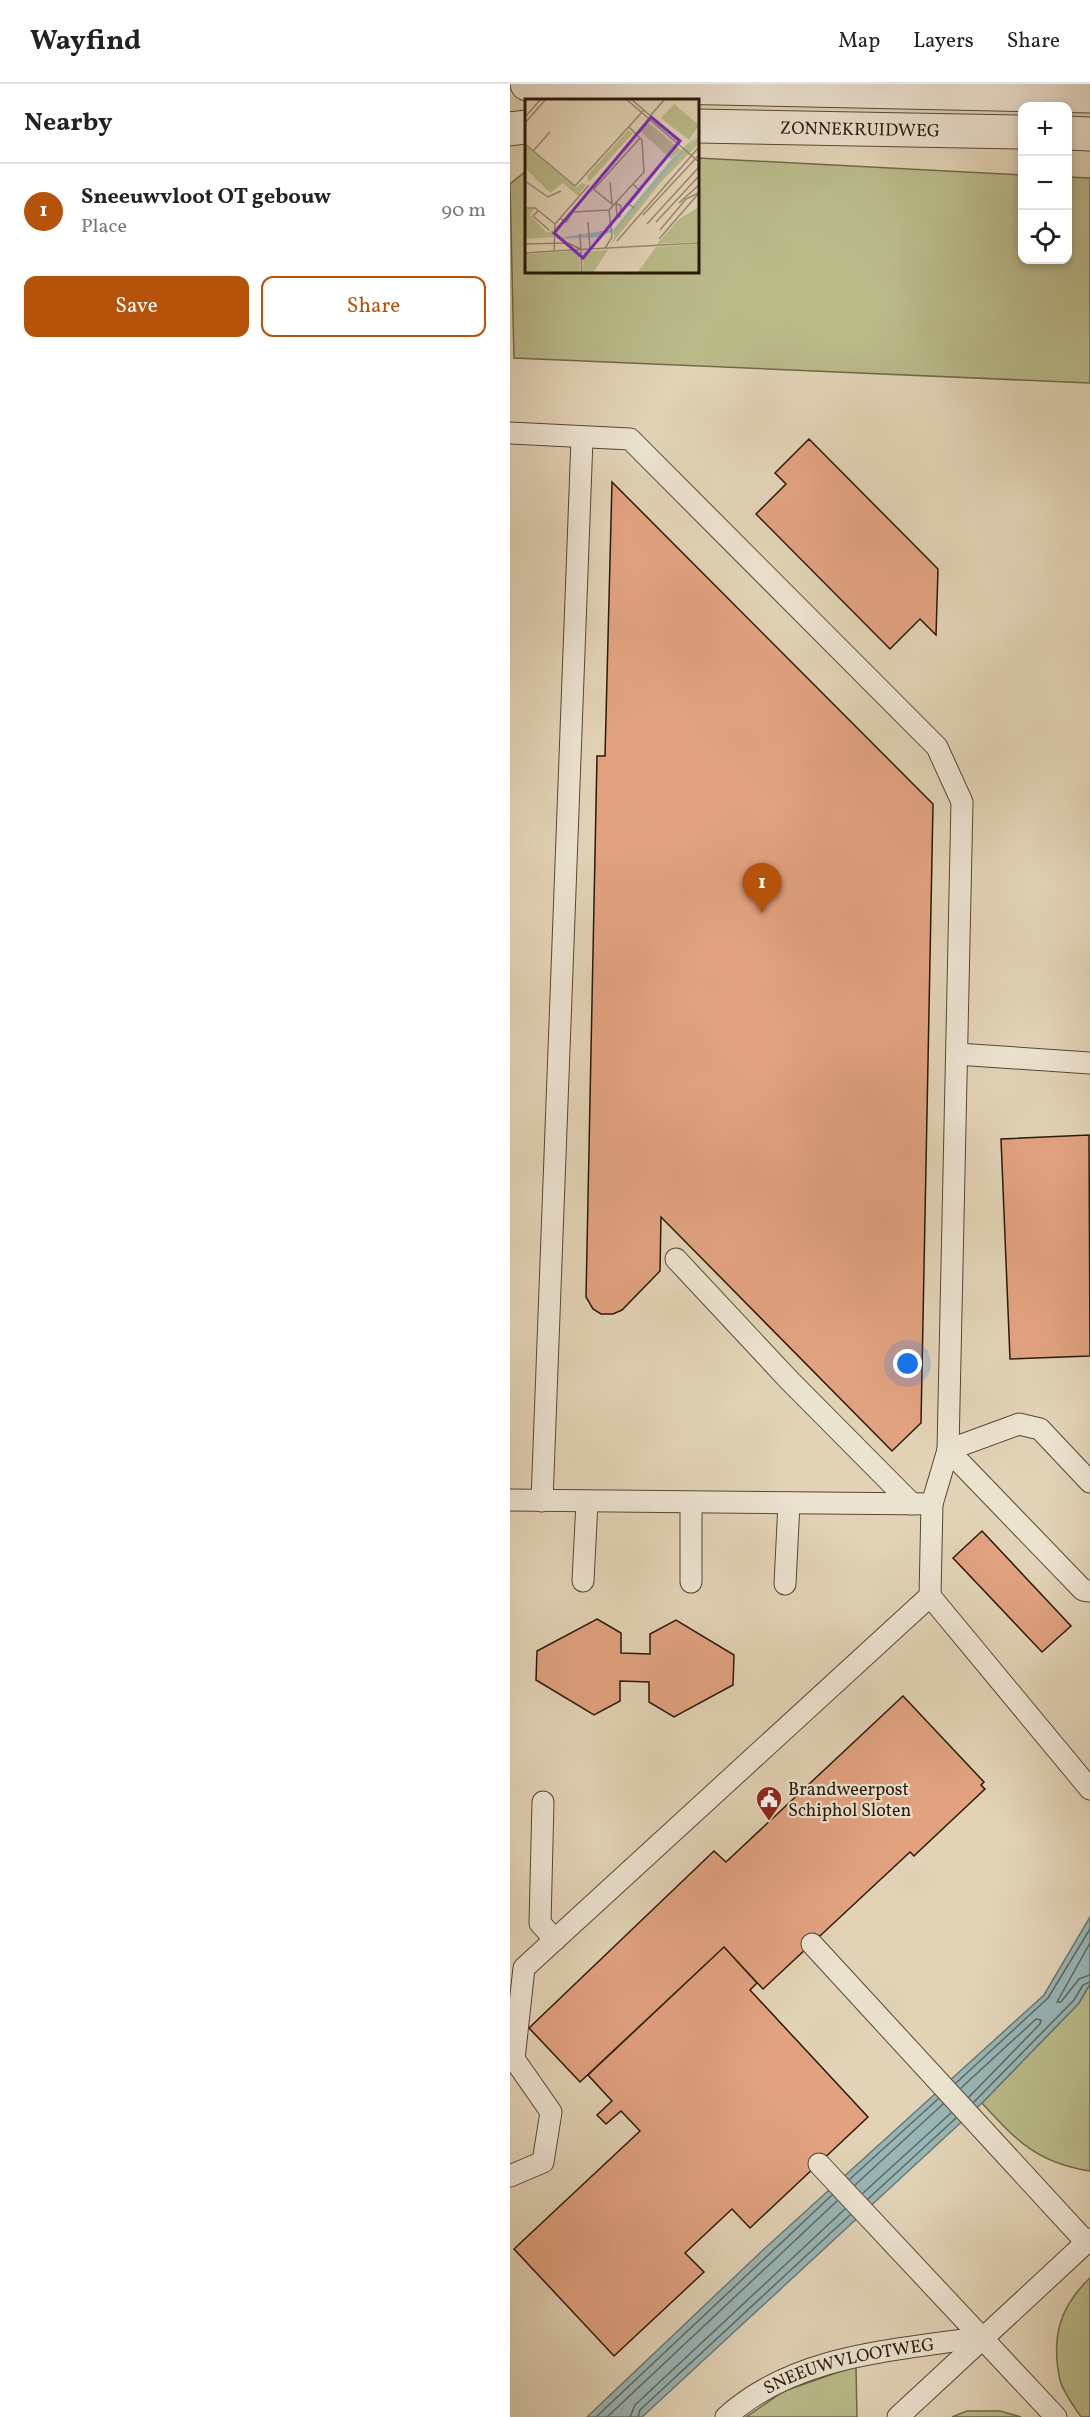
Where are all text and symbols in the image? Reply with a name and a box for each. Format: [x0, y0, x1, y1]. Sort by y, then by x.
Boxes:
text: Wayfind [30, 22, 141, 61]
text: Map [838, 27, 880, 56]
text: Layers [913, 27, 974, 56]
text: Share [1007, 27, 1060, 56]
inset map [525, 99, 699, 273]
map controls [1018, 102, 1072, 264]
button: + [1018, 102, 1072, 156]
text: Nearby [24, 105, 113, 141]
street label: ZONNEKRUIDWEG [780, 117, 940, 144]
button: − [1018, 156, 1072, 210]
text: Sneeuwvloot OT gebouw [81, 182, 331, 213]
text: 1 [39, 197, 48, 225]
text: 90 m [442, 197, 486, 225]
button: locate [1018, 210, 1072, 264]
text: Place [81, 213, 127, 241]
button: Save [24, 276, 249, 337]
button: Share [261, 276, 486, 337]
pin: 1 [742, 864, 782, 913]
your location [893, 1349, 922, 1378]
place label: Brandweerpost Schiphol Sloten [788, 1778, 911, 1824]
public building icon: Brandweerpost Schiphol Sloten [754, 1784, 784, 1822]
street label: SNEEUWVLOOTWEG [760, 2333, 936, 2401]

